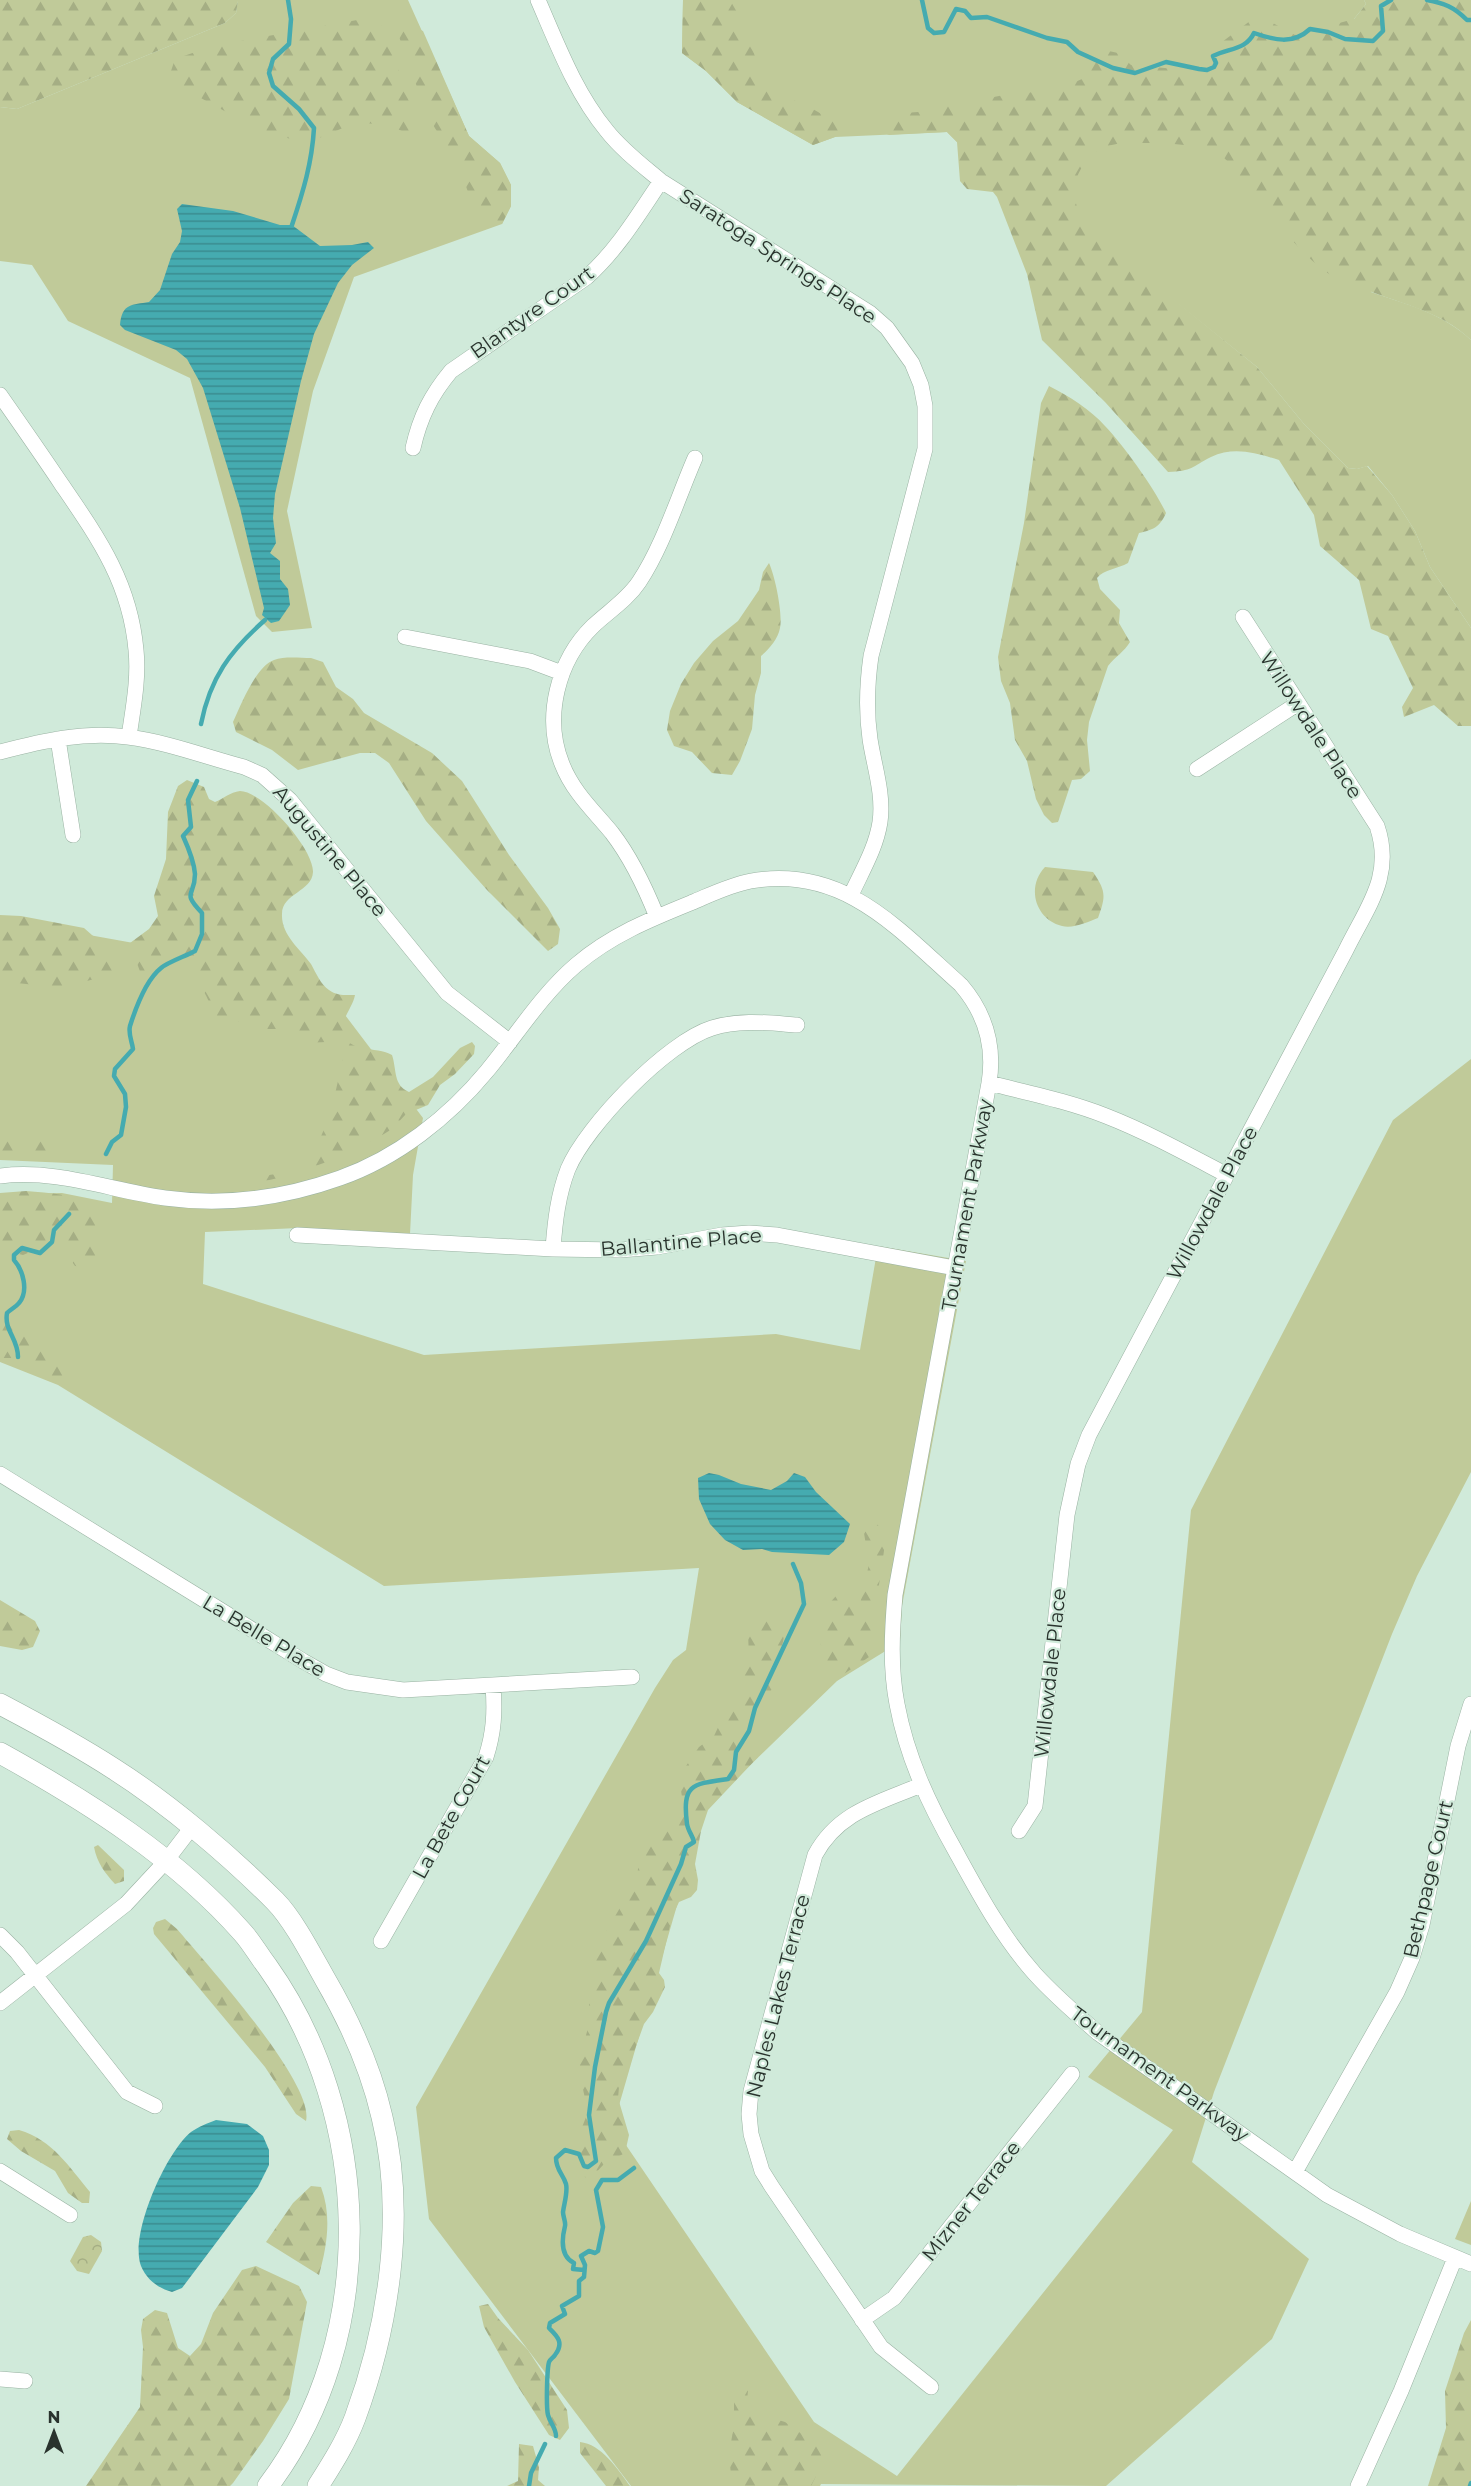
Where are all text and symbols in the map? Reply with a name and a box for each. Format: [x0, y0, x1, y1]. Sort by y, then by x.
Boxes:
street label: Saratoga Springs Place [675, 183, 881, 329]
street label: Blantyre Court [466, 261, 598, 363]
street label: Willowdale Place [1255, 647, 1367, 803]
street label: Augustine Place [268, 781, 392, 921]
street label: Tournament Parkway [937, 1097, 997, 1313]
street label: Willowdale Place [1161, 1122, 1263, 1284]
street label: Ballantine Place [599, 1223, 763, 1261]
street label: Willowdale Place [1029, 1587, 1071, 1759]
street label: La Belle Place [198, 1590, 330, 1682]
street label: La Bete Court [407, 1751, 495, 1883]
street label: Bethpage Court [1398, 1798, 1458, 1960]
street label: Naples Lakes Terrace [741, 1892, 815, 2100]
street label: Tournament Parkway [1066, 2001, 1254, 2147]
street label: Mizner Terrace [917, 2136, 1025, 2266]
north arrow [24, 2402, 84, 2462]
text: N [48, 2408, 60, 2427]

